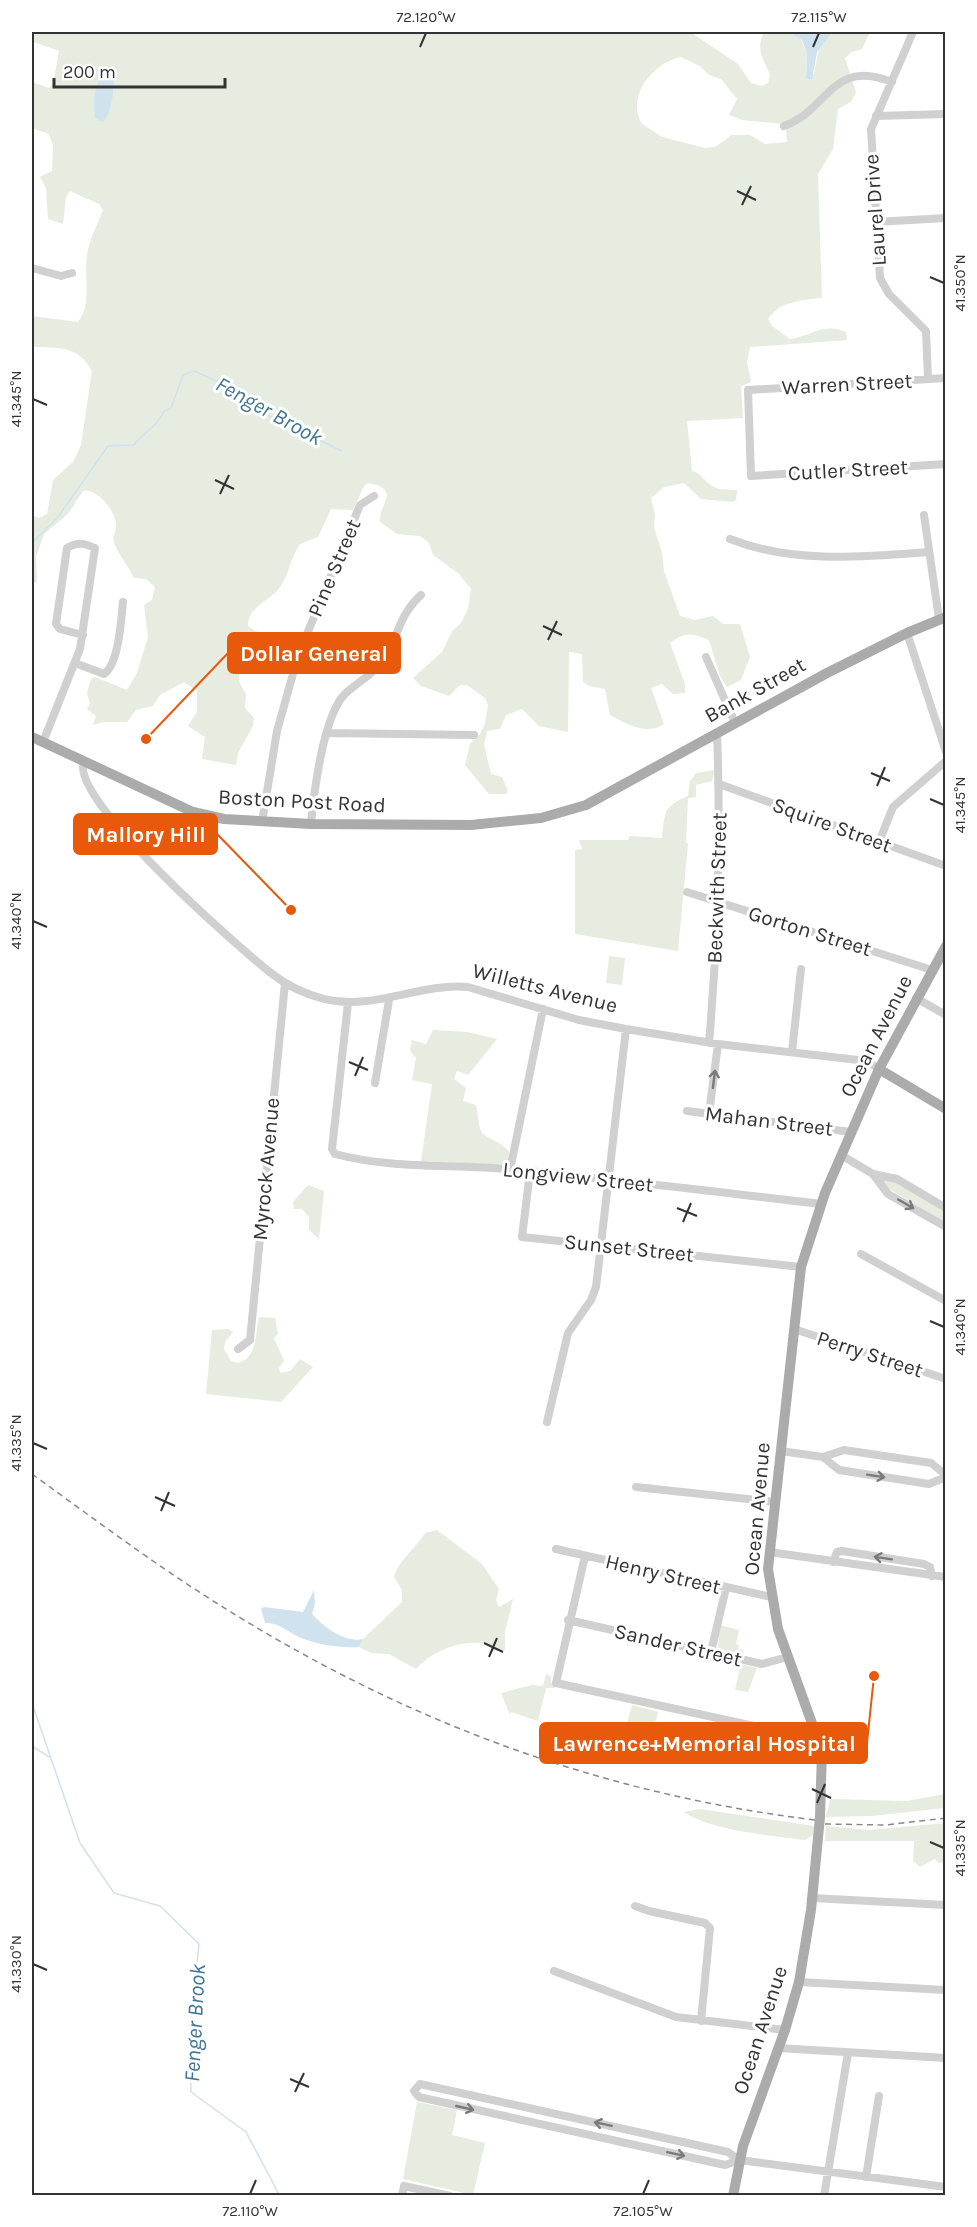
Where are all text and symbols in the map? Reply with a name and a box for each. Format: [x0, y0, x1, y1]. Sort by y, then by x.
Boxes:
text: 72.120°W [396, 8, 456, 26]
text: 72.115°W [791, 8, 847, 26]
scale bar [54, 51, 225, 89]
text: 200 m [63, 61, 116, 83]
street label: Laurel Drive [859, 153, 891, 267]
text: 41.350°N [951, 254, 969, 312]
street label: Warren Street [781, 369, 913, 399]
text: 41.345°N [7, 370, 25, 428]
water label: Fenger Brook [211, 371, 328, 451]
street label: Cutler Street [787, 455, 909, 485]
street label: Pine Street [303, 515, 365, 621]
callout: Dollar General [228, 633, 400, 673]
text: Dollar General [240, 641, 388, 667]
street label: Bank Street [700, 652, 810, 728]
text: 41.345°N [951, 776, 969, 834]
street label: Boston Post Road [218, 785, 386, 817]
street label: Squire Street [769, 792, 895, 858]
street label: Beckwith Street [702, 812, 732, 964]
callout: Mallory Hill [74, 814, 217, 854]
text: Mallory Hill [86, 822, 206, 848]
text: 41.340°N [7, 892, 25, 950]
street label: Gorton Street [746, 901, 874, 961]
street label: Willetts Avenue [470, 958, 620, 1018]
street label: Ocean Avenue [835, 971, 917, 1101]
one-way arrow [708, 1070, 719, 1090]
street label: Myrock Avenue [248, 1097, 284, 1241]
street label: Mahan Street [704, 1101, 835, 1141]
street label: Longview Street [502, 1157, 655, 1197]
one-way arrow [897, 1199, 914, 1211]
street label: Sunset Street [563, 1229, 695, 1267]
text: 41.340°N [951, 1298, 969, 1356]
street label: Perry Street [814, 1326, 926, 1382]
text: 41.335°N [7, 1414, 25, 1472]
street label: Ocean Avenue [739, 1441, 775, 1577]
one-way arrow [866, 1471, 885, 1482]
street label: Henry Street [603, 1549, 723, 1599]
one-way arrow [873, 1552, 893, 1563]
street label: Sander Street [612, 1619, 744, 1671]
callout: Lawrence+Memorial Hospital [540, 1723, 867, 1763]
text: Lawrence+Memorial Hospital [552, 1731, 856, 1757]
text: 41.335°N [951, 1819, 969, 1877]
text: 41.330°N [7, 1935, 25, 1993]
water label: Fenger Brook [179, 1962, 211, 2083]
street label: Ocean Avenue [728, 1963, 792, 2097]
one-way arrow [456, 2102, 475, 2114]
one-way arrow [594, 2118, 613, 2129]
one-way arrow [667, 2149, 686, 2161]
text: 72.110°W [222, 2202, 278, 2220]
text: 72.105°W [613, 2202, 673, 2220]

